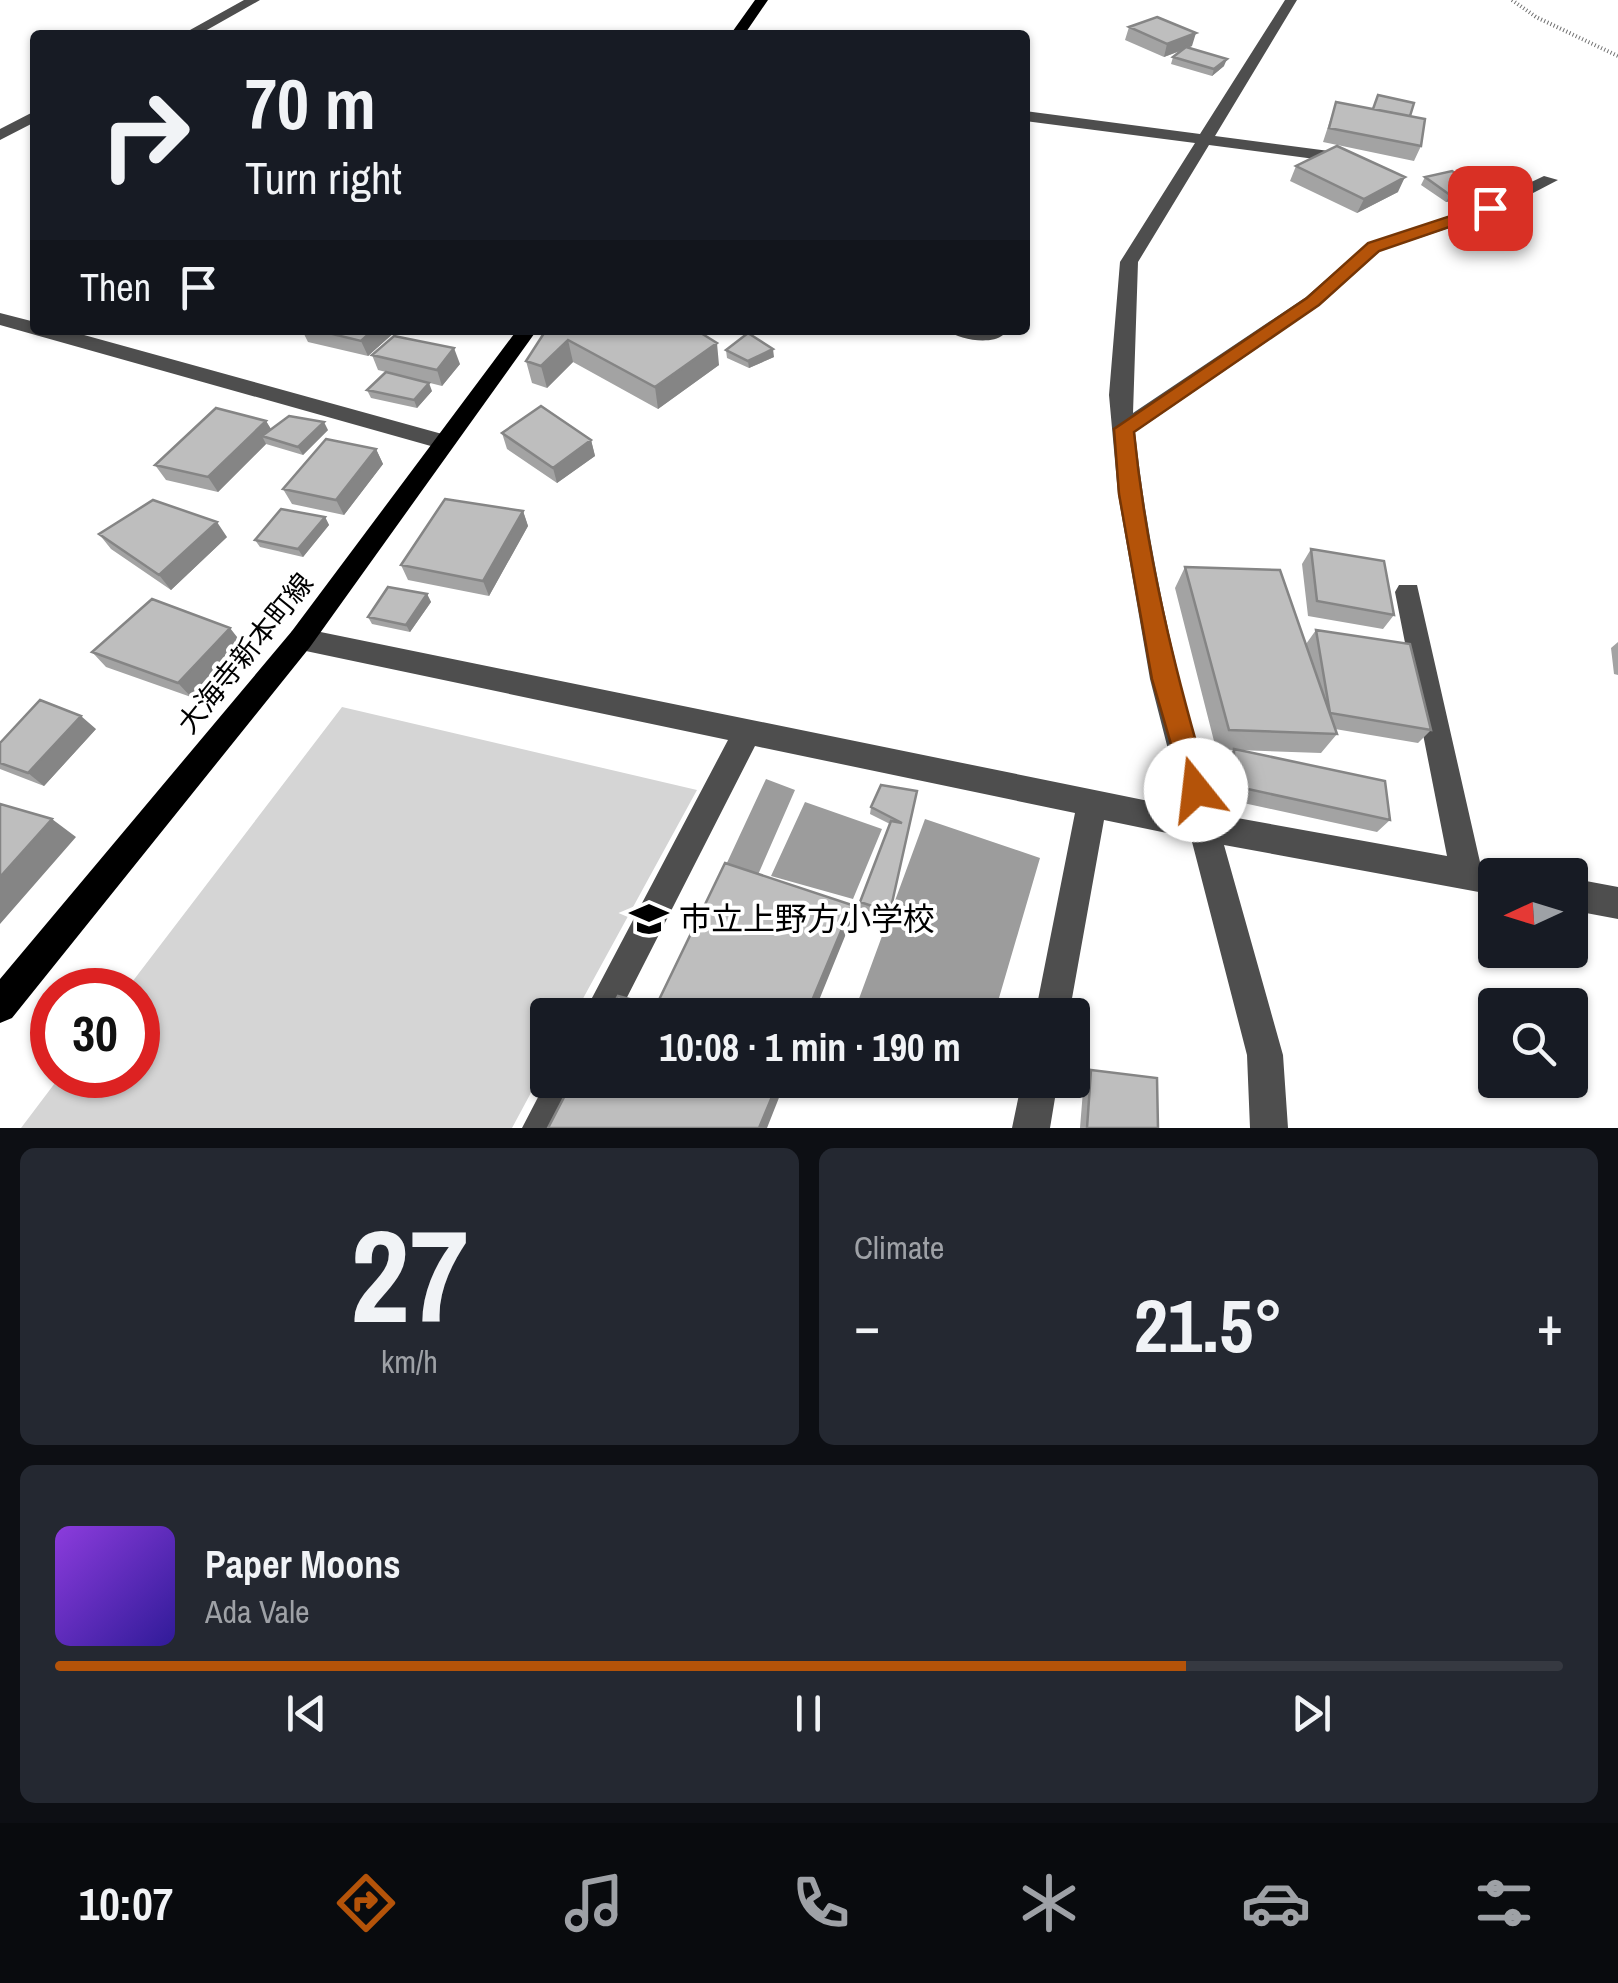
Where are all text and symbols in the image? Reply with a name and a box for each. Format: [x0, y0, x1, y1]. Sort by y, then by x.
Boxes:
text: 70 m [245, 57, 376, 151]
icon: right [80, 70, 210, 200]
text: Turn right [245, 147, 402, 208]
pin [1448, 166, 1533, 251]
icon: arrive [1463, 181, 1518, 236]
icon: arrive [171, 260, 226, 315]
text: Then [80, 262, 151, 313]
street label: 大海寺新本町線 [169, 565, 321, 741]
position arrow [1144, 738, 1248, 842]
north arrow [1478, 858, 1588, 968]
map controls [1478, 858, 1588, 1098]
place label: 市立上野方小学校 [679, 897, 935, 940]
school or university icon: 市立上野方小学校 [628, 898, 670, 940]
speed limit sign: 30 [30, 968, 160, 1098]
button: search [1478, 988, 1588, 1098]
text: 10:08 · 1 min · 190 m [659, 1022, 961, 1073]
text: 27 [350, 1187, 469, 1363]
text: Climate [854, 1226, 944, 1269]
text: 21.5° [1134, 1274, 1283, 1375]
text: − [854, 1288, 880, 1362]
text: + [1537, 1288, 1563, 1362]
text: km/h [381, 1340, 438, 1383]
text: Paper Moons [205, 1539, 401, 1590]
text: Ada Vale [205, 1590, 310, 1633]
icon: previous [279, 1686, 334, 1741]
icon: pause [781, 1686, 836, 1741]
icon: next [1284, 1686, 1339, 1741]
icon: directions [331, 1868, 401, 1938]
icon: music [559, 1868, 629, 1938]
icon: phone [786, 1868, 856, 1938]
icon: climate [1014, 1868, 1084, 1938]
icon: car [1241, 1868, 1311, 1938]
icon: filters [1469, 1868, 1539, 1938]
text: 10:07 [79, 1873, 173, 1934]

